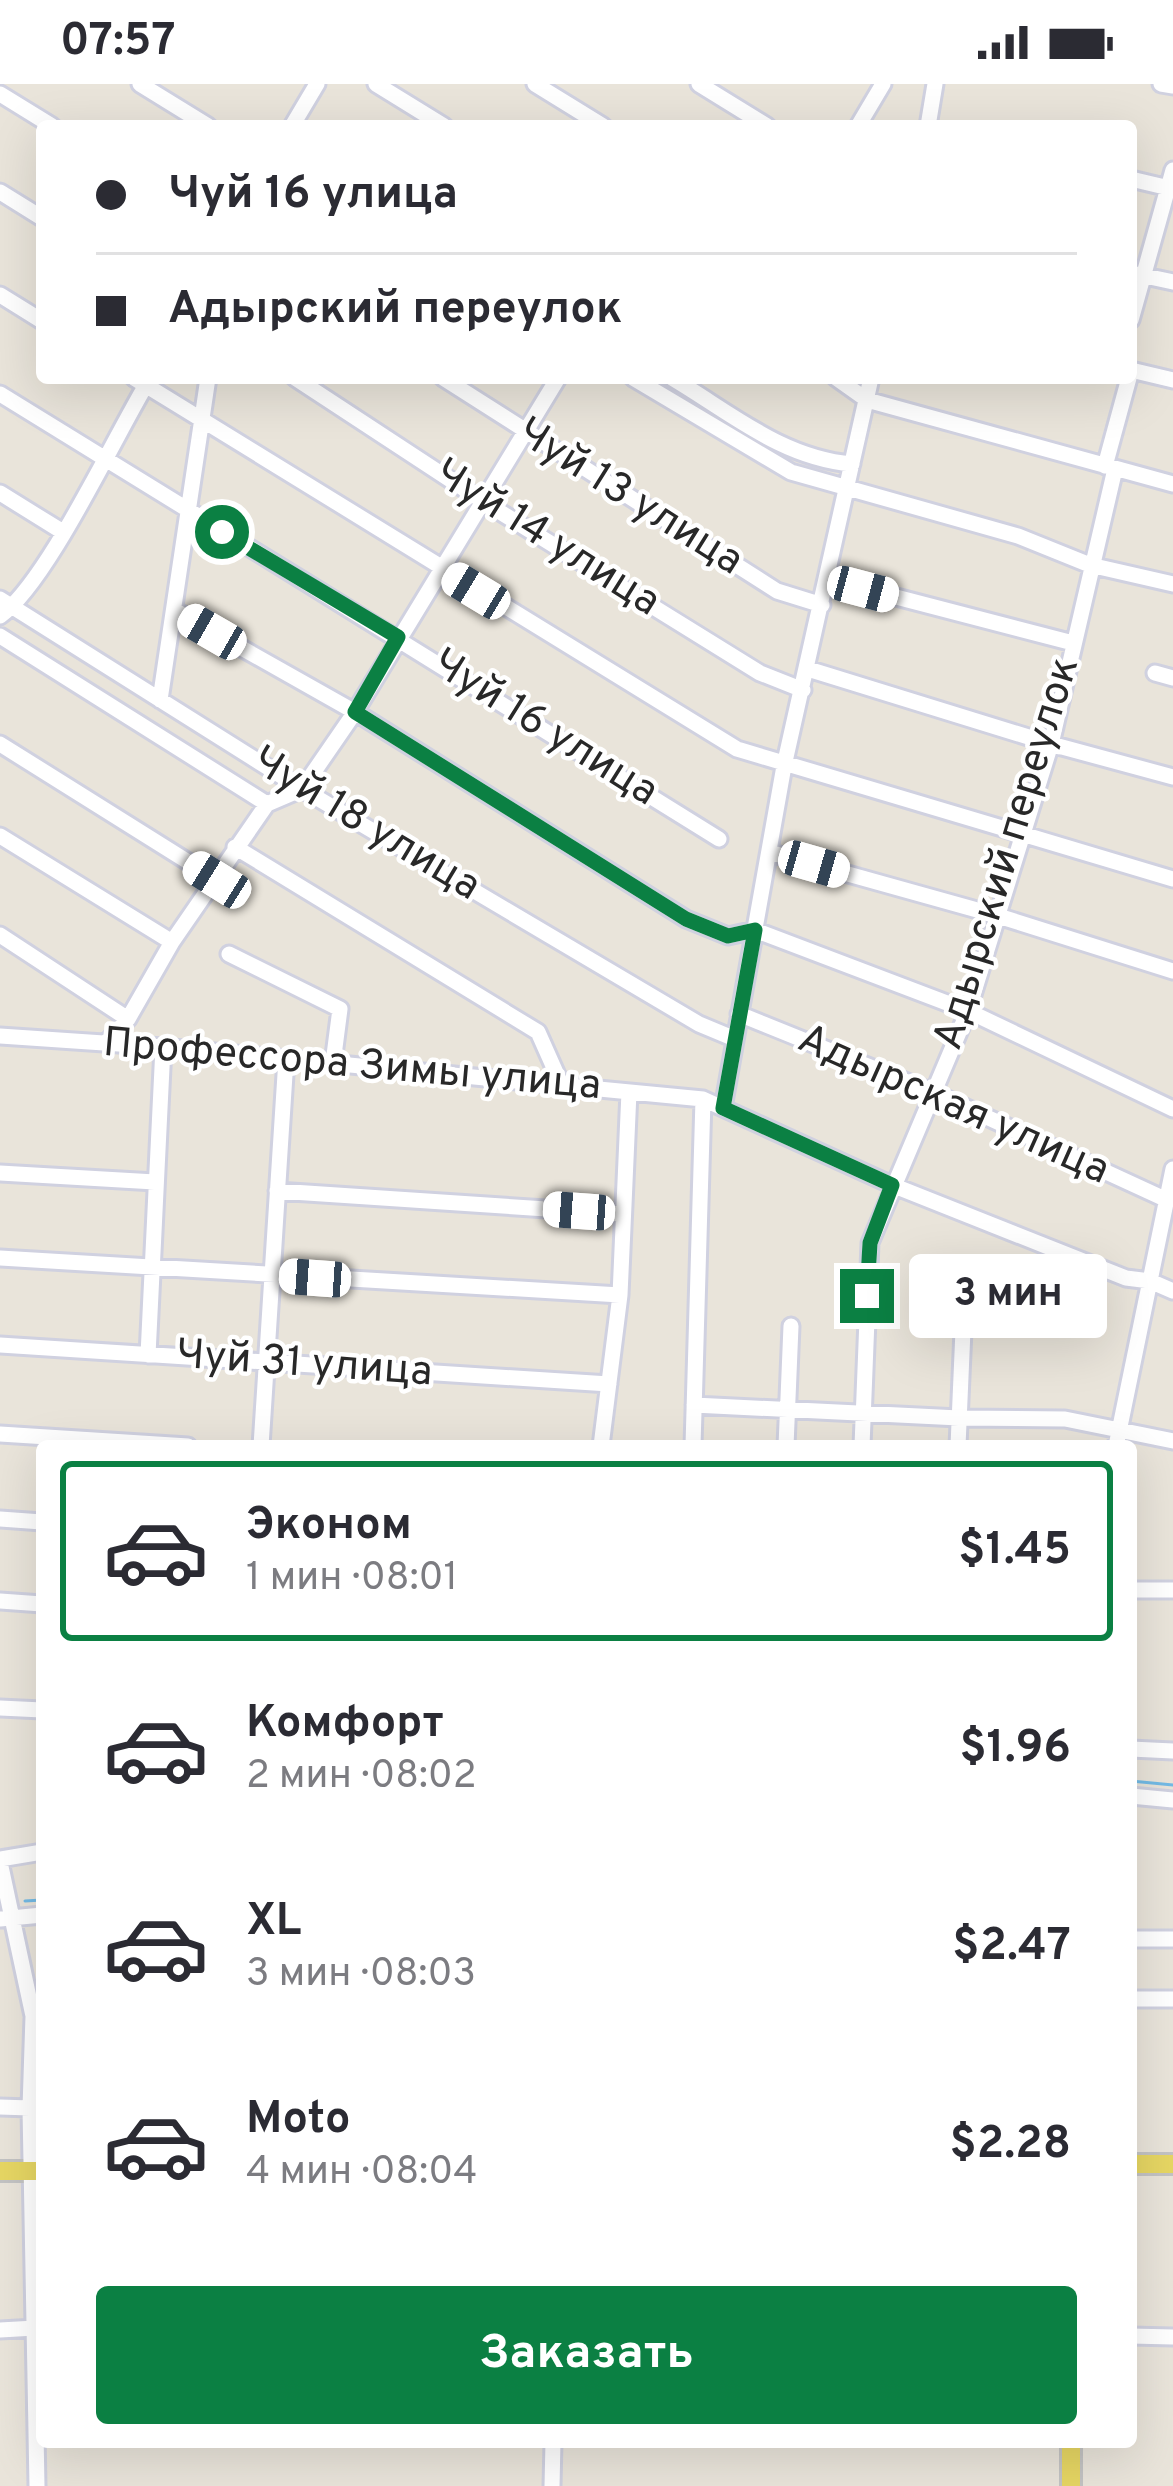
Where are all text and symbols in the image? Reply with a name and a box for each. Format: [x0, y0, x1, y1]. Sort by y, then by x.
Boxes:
text: 07:57 [60, 14, 176, 71]
text: Чуй 16 улица [168, 167, 458, 224]
text: Адырский переулок [168, 282, 622, 339]
street label: Чуй 13 улица [506, 407, 752, 589]
street label: Чуй 14 улица [423, 448, 669, 630]
route start [195, 505, 249, 559]
car [436, 557, 516, 625]
car [824, 562, 902, 616]
car [172, 598, 252, 666]
street label: Чуй 16 улица [421, 638, 667, 820]
street label: Адырский переулок [923, 651, 1093, 1057]
street label: Чуй 18 улица [241, 736, 489, 914]
car [774, 837, 854, 891]
car [177, 846, 257, 914]
street label: Адырская улица [789, 1014, 1117, 1198]
street label: Профессора Зимы улица [101, 1018, 603, 1114]
car [542, 1191, 616, 1231]
callout: 3 мин [909, 1254, 1107, 1338]
car [278, 1258, 352, 1298]
route end [840, 1269, 894, 1323]
text: 3 мин [953, 1271, 1063, 1320]
street label: Чуй 31 улица [174, 1330, 434, 1400]
icon: car [102, 1497, 210, 1605]
text: Эконом [246, 1498, 412, 1555]
text: $1.45 [958, 1523, 1071, 1580]
text: 1 мин · 08:01 [246, 1555, 458, 1604]
icon: car [102, 1695, 210, 1803]
text: Комфорт [246, 1696, 444, 1753]
text: $1.96 [959, 1721, 1071, 1778]
text: 2 мин · 08:02 [246, 1753, 477, 1802]
icon: car [102, 1893, 210, 2001]
text: XL [246, 1894, 301, 1951]
text: $2.47 [952, 1919, 1071, 1976]
text: 3 мин · 08:03 [246, 1951, 476, 2000]
icon: car [102, 2091, 210, 2199]
text: Moto [246, 2092, 350, 2149]
text: $2.28 [950, 2117, 1071, 2174]
text: 4 мин · 08:04 [246, 2149, 477, 2198]
button: Заказать [96, 2286, 1077, 2424]

